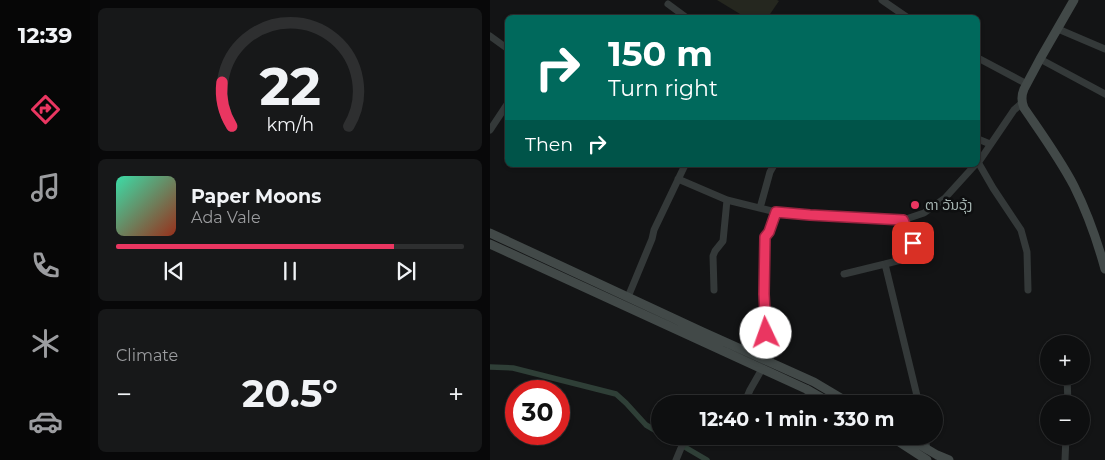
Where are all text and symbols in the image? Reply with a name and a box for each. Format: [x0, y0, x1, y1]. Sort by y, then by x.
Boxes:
text: 12:39 [18, 22, 72, 49]
text: 150 m [608, 32, 713, 75]
icon: right [525, 35, 590, 100]
text: 22 [259, 55, 321, 118]
text: Turn right [608, 75, 718, 102]
icon: directions [28, 92, 63, 127]
text: km/h [266, 114, 314, 135]
icon: right [583, 130, 611, 158]
text: Then [525, 133, 573, 156]
icon: music [28, 170, 63, 205]
text: Paper Moons [191, 185, 321, 208]
place label: ຕາ ວັນວຸ້ງ [925, 196, 972, 214]
marker: ຕາ ວັນວຸ້ງ [909, 199, 921, 211]
text: Ada Vale [191, 208, 261, 227]
pin [892, 222, 934, 264]
icon: arrive [899, 229, 927, 257]
icon: phone [28, 248, 63, 283]
icon: previous [160, 257, 188, 285]
icon: pause [276, 257, 304, 285]
icon: next [392, 257, 420, 285]
position arrow [739, 306, 791, 358]
icon: climate [28, 326, 63, 361]
map controls [1040, 335, 1090, 445]
button: + [1040, 335, 1090, 385]
text: Climate [116, 346, 178, 365]
text: 20.5° [242, 370, 338, 417]
text: − [116, 377, 132, 411]
text: + [448, 377, 464, 411]
speed limit sign: 30 [505, 380, 570, 445]
button: − [1040, 395, 1090, 445]
icon: car [28, 404, 63, 439]
text: 12:40 · 1 min · 330 m [700, 408, 894, 431]

